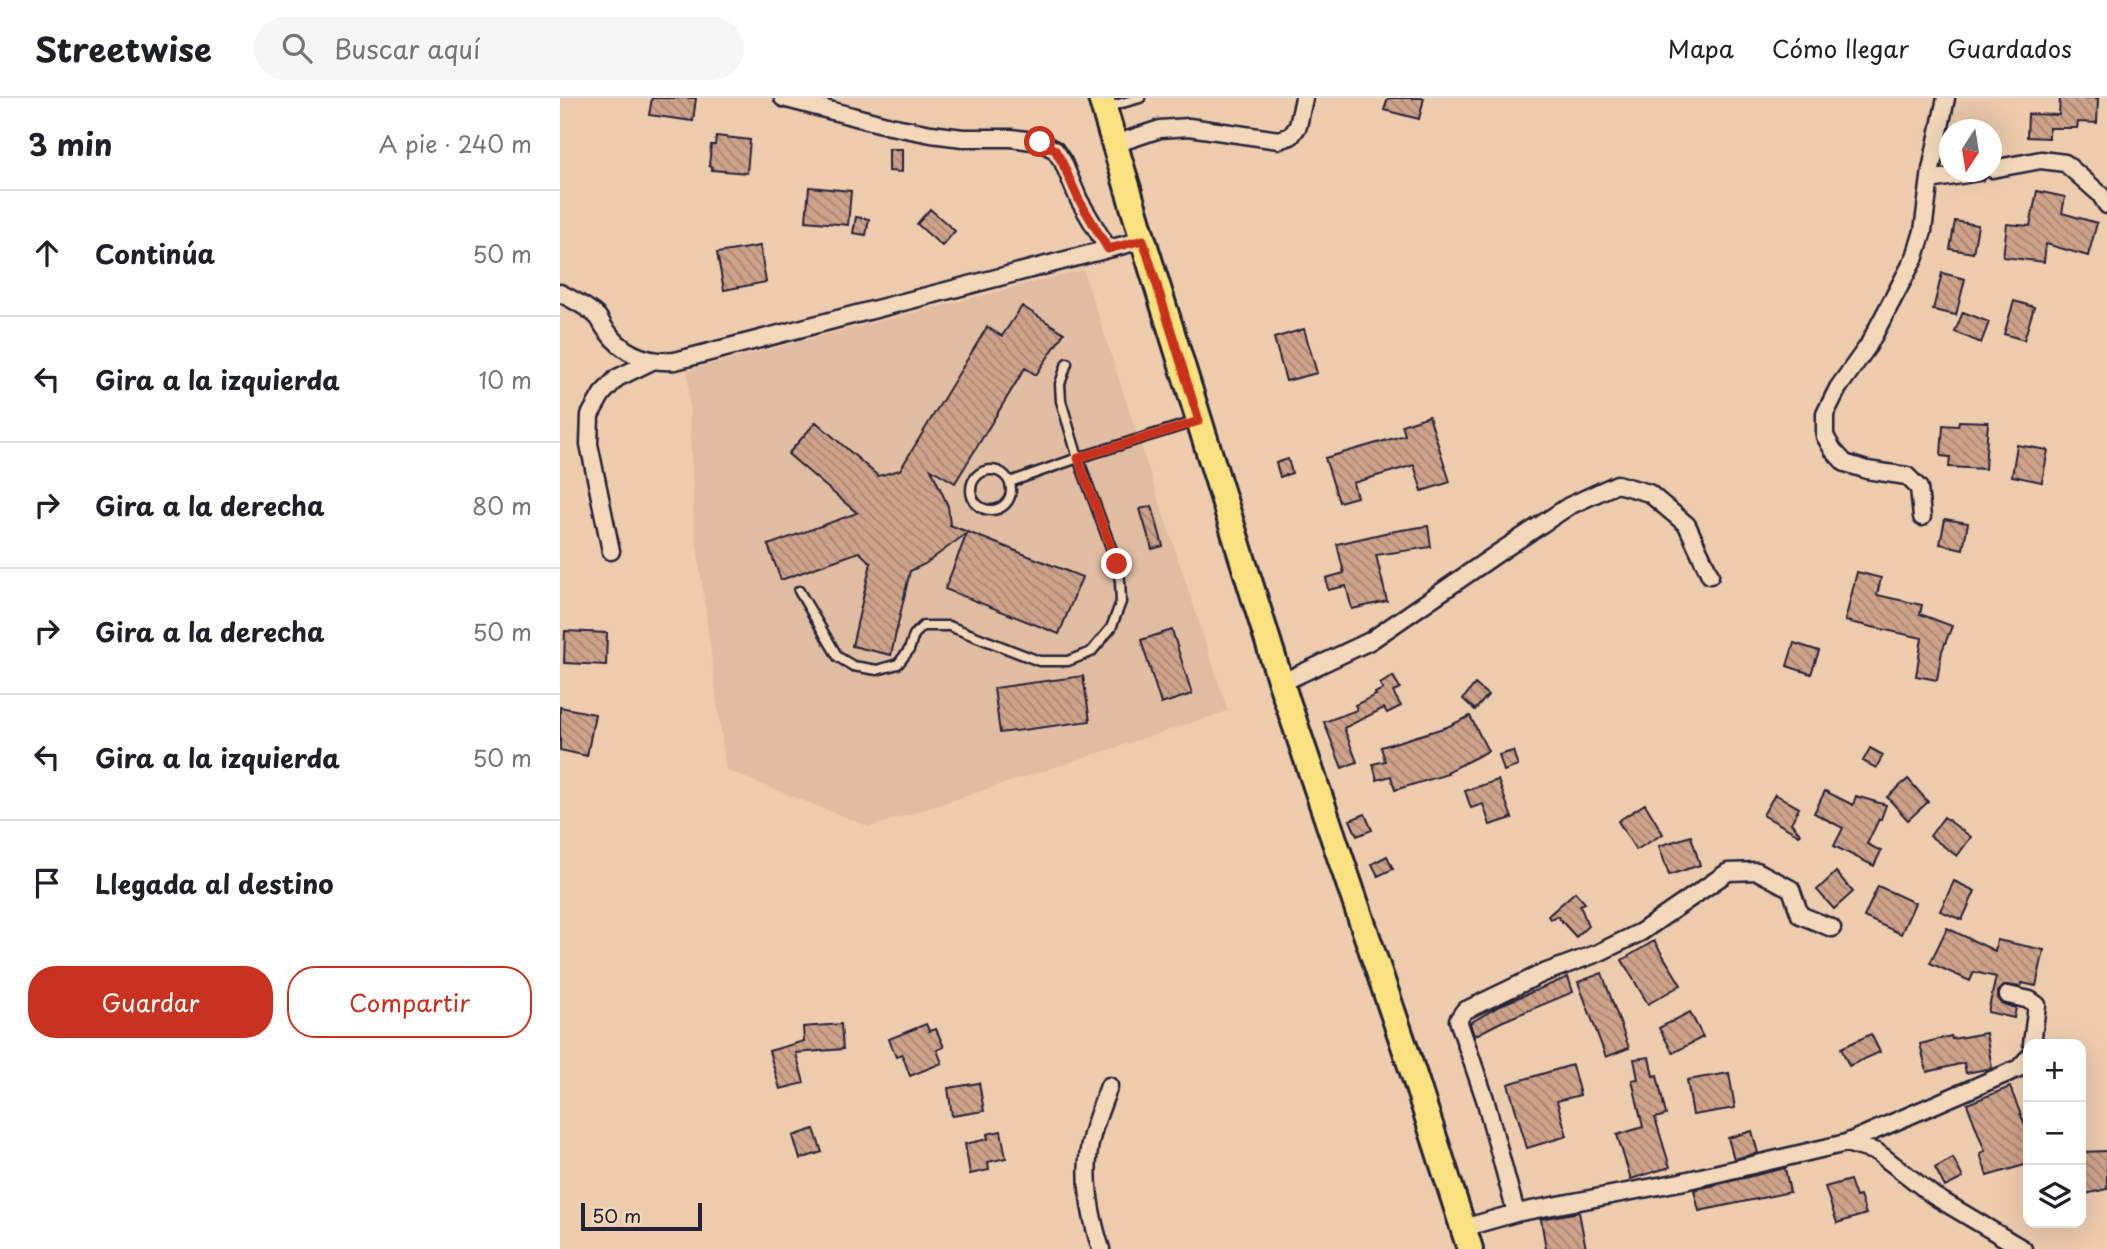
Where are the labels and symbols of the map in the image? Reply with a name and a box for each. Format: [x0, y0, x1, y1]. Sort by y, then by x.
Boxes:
north arrow [1939, 119, 2002, 182]
route start [1024, 126, 1055, 157]
route end [1101, 548, 1132, 579]
scale bar [581, 1200, 702, 1232]

